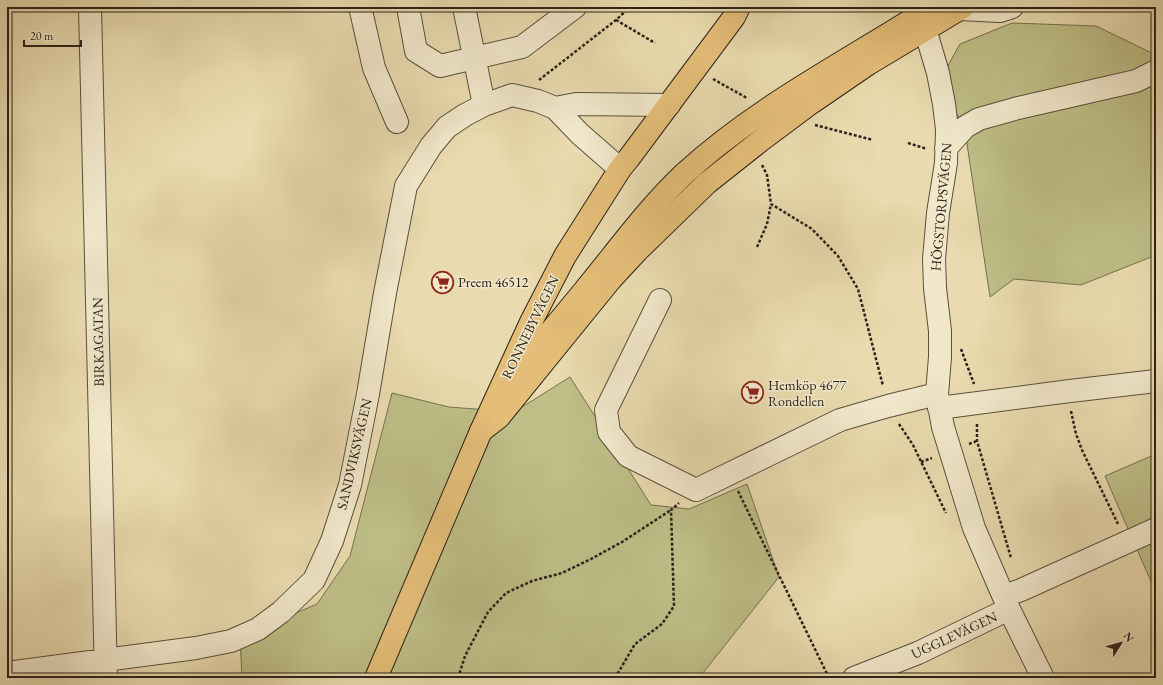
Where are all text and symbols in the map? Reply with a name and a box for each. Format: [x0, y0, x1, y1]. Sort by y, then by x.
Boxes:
scale bar [24, 22, 81, 48]
text: 20 m [30, 28, 54, 44]
street label: HÖGSTORPSVÄGEN [926, 142, 956, 272]
supermarket icon: Preem 46512 [430, 269, 456, 295]
street label: RONNEBYVÄGEN [497, 272, 563, 382]
place label: Preem 46512 [458, 273, 529, 291]
street label: BIRKAGATAN [88, 297, 108, 387]
place label: Hemköp 4677 Rondellen [768, 376, 846, 410]
supermarket icon: Hemköp 4677 Rondellen [739, 380, 765, 406]
street label: SANDVIKSVÄGEN [332, 397, 376, 511]
street label: UGGLEVÄGEN [908, 607, 1000, 663]
north arrow [1101, 623, 1141, 663]
text: N [1121, 629, 1137, 645]

